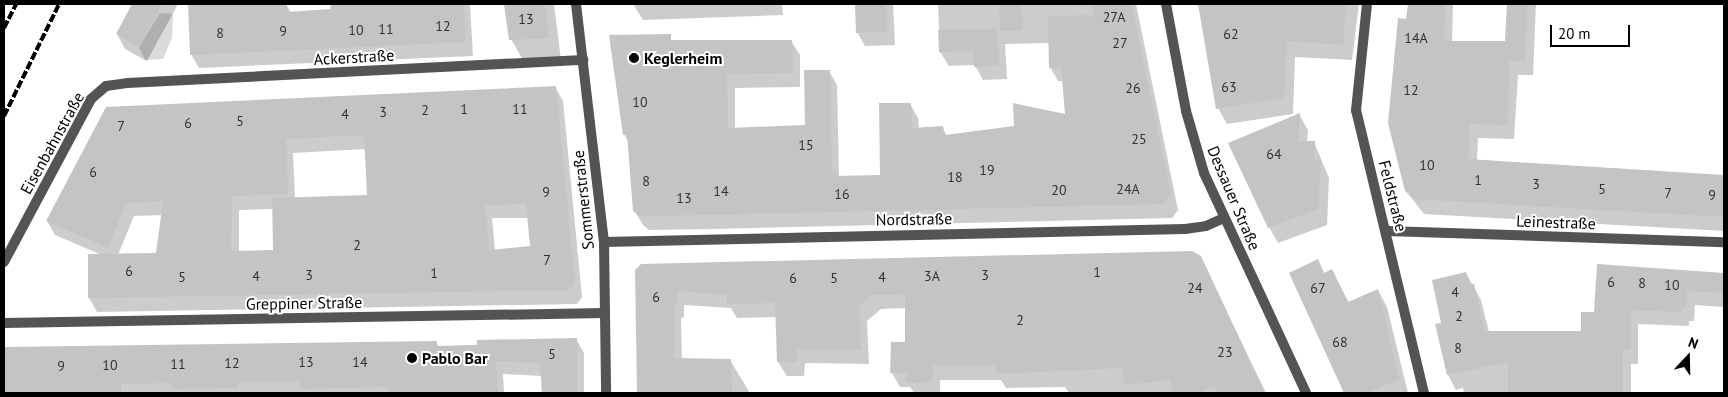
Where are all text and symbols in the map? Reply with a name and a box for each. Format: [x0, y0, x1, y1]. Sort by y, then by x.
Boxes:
house number: 27A [1103, 9, 1125, 25]
house number: 13 [518, 11, 534, 27]
scale bar [1553, 15, 1633, 47]
house number: 12 [435, 18, 451, 34]
house number: 11 [378, 21, 394, 37]
house number: 10 [348, 22, 364, 38]
house number: 9 [279, 23, 287, 39]
text: 20 m [1558, 24, 1591, 43]
house number: 8 [216, 25, 224, 41]
house number: 62 [1223, 26, 1239, 42]
house number: 14A [1404, 30, 1428, 46]
house number: 27 [1112, 35, 1128, 51]
street label: Ackerstraße [313, 45, 395, 69]
place label: Keglerheim [644, 48, 722, 68]
marker: Keglerheim [628, 52, 640, 64]
house number: 63 [1221, 79, 1237, 95]
house number: 26 [1125, 80, 1141, 96]
house number: 12 [1403, 82, 1419, 98]
street label: Eisenbahnstraße [16, 89, 88, 197]
house number: 10 [632, 94, 648, 110]
house number: 1 [460, 101, 468, 117]
house number: 11 [512, 101, 528, 117]
house number: 2 [421, 102, 429, 118]
house number: 3 [379, 104, 387, 120]
house number: 4 [341, 106, 349, 122]
house number: 5 [236, 113, 244, 129]
house number: 6 [184, 115, 192, 131]
house number: 7 [117, 118, 125, 134]
house number: 25 [1131, 131, 1147, 147]
house number: 15 [798, 137, 814, 153]
street label: Dessauer Straße [1203, 143, 1265, 253]
house number: 64 [1266, 146, 1282, 162]
street label: Sommerstraße [568, 149, 598, 251]
house number: 10 [1419, 157, 1435, 173]
street label: Feldstraße [1375, 158, 1411, 234]
house number: 19 [979, 162, 995, 178]
house number: 6 [89, 164, 97, 180]
house number: 18 [947, 169, 963, 185]
house number: 1 [1474, 172, 1482, 188]
house number: 8 [642, 173, 650, 189]
house number: 3 [1532, 176, 1540, 192]
house number: 24A [1116, 181, 1140, 197]
house number: 5 [1598, 181, 1606, 197]
house number: 20 [1051, 182, 1067, 198]
house number: 14 [713, 183, 729, 199]
house number: 9 [542, 184, 550, 200]
house number: 7 [1664, 185, 1672, 201]
house number: 16 [834, 186, 850, 202]
house number: 9 [1708, 187, 1716, 203]
house number: 13 [676, 190, 692, 206]
street label: Nordstraße [876, 209, 952, 229]
street label: Leinestraße [1516, 211, 1596, 233]
house number: 2 [353, 237, 361, 253]
house number: 7 [543, 252, 551, 268]
house number: 6 [125, 263, 133, 279]
house number: 1 [1093, 264, 1101, 280]
house number: 1 [430, 265, 438, 281]
house number: 3 [305, 267, 313, 283]
house number: 3 [981, 267, 989, 283]
house number: 4 [252, 268, 260, 284]
house number: 3A [924, 268, 940, 284]
house number: 5 [178, 269, 186, 285]
house number: 4 [878, 269, 886, 285]
house number: 6 [789, 270, 797, 286]
house number: 5 [830, 270, 838, 286]
house number: 6 [1607, 274, 1615, 290]
house number: 8 [1638, 275, 1646, 291]
house number: 10 [1664, 277, 1680, 293]
house number: 24 [1187, 280, 1203, 296]
house number: 67 [1310, 280, 1326, 296]
house number: 4 [1451, 284, 1459, 300]
house number: 6 [652, 289, 660, 305]
street label: Greppiner Straße [246, 292, 362, 314]
house number: 2 [1455, 308, 1463, 324]
house number: 2 [1016, 312, 1024, 328]
north arrow [1663, 332, 1713, 382]
text: N [1686, 333, 1701, 353]
house number: 68 [1332, 334, 1348, 350]
house number: 8 [1454, 340, 1462, 356]
house number: 23 [1217, 344, 1233, 360]
house number: 5 [548, 346, 556, 362]
place label: Pablo Bar [422, 348, 488, 368]
marker: Pablo Bar [406, 352, 418, 364]
house number: 13 [298, 354, 314, 370]
house number: 14 [352, 354, 368, 370]
house number: 12 [224, 355, 240, 371]
house number: 11 [170, 356, 186, 372]
house number: 10 [102, 357, 118, 373]
house number: 9 [57, 358, 65, 374]

